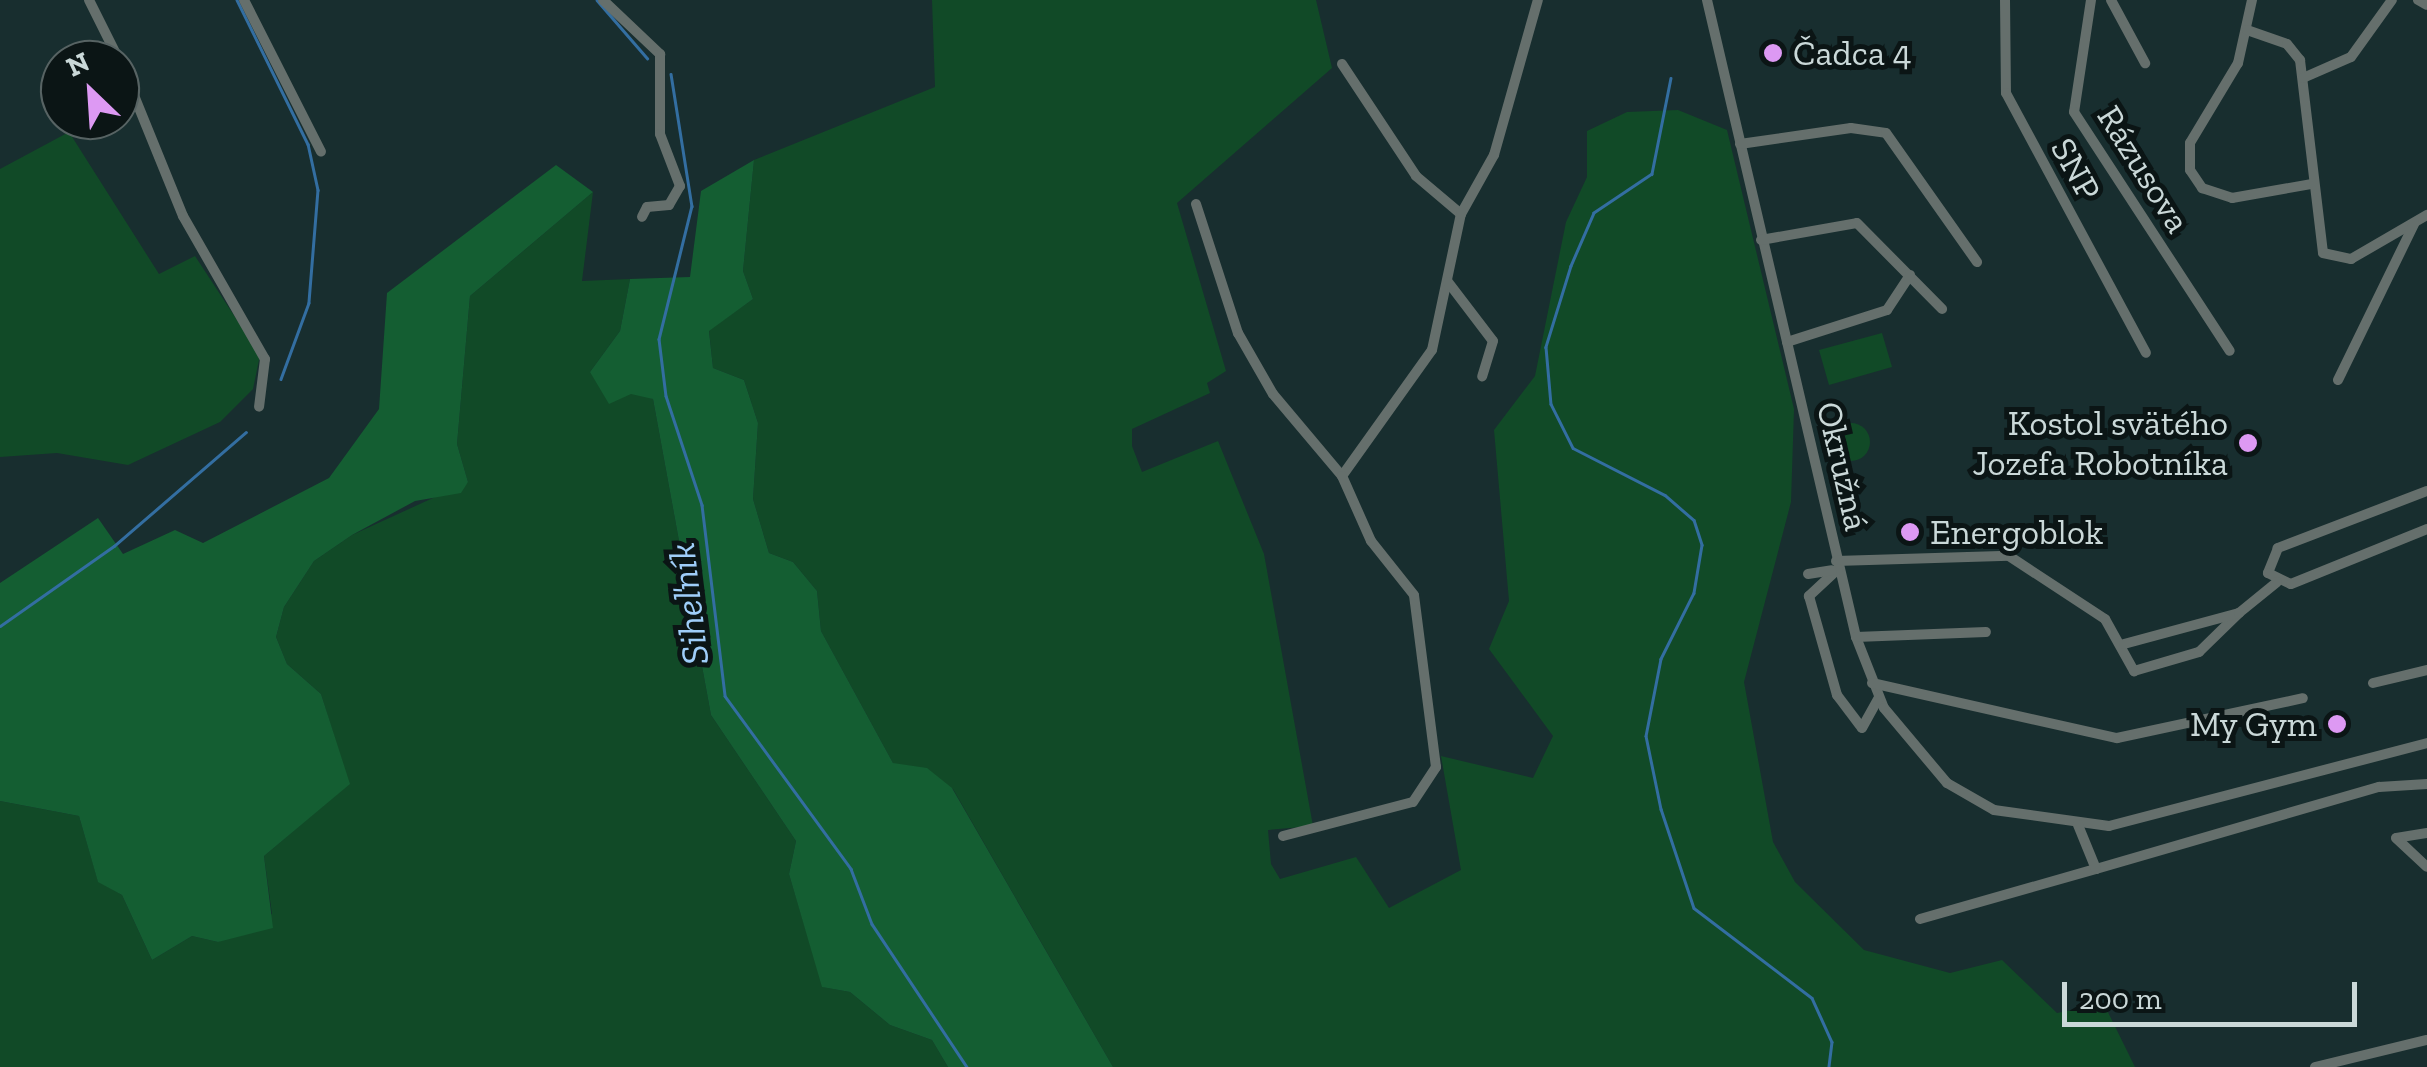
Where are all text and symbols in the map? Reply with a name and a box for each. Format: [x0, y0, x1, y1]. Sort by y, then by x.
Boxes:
place label: Čadca 4 [1793, 32, 1912, 74]
north arrow [40, 40, 140, 140]
marker: Čadca 4 [1762, 42, 1784, 64]
text: N [61, 45, 95, 84]
street label: Rázusova [2089, 98, 2199, 240]
street label: SNP [2042, 131, 2110, 207]
street label: Okružná [1808, 398, 1878, 534]
place label: Kostol svätého Jozefa Robotníka [1973, 402, 2228, 484]
marker: Kostol svätého Jozefa Robotníka [2237, 432, 2259, 454]
place label: Energoblok [1930, 511, 2103, 553]
marker: Energoblok [1899, 521, 1921, 543]
water label: Siheľník [659, 540, 719, 668]
place label: My Gym [2189, 703, 2317, 745]
marker: My Gym [2326, 713, 2348, 735]
scale bar [2067, 962, 2362, 1024]
text: 200 m [2079, 981, 2162, 1017]

